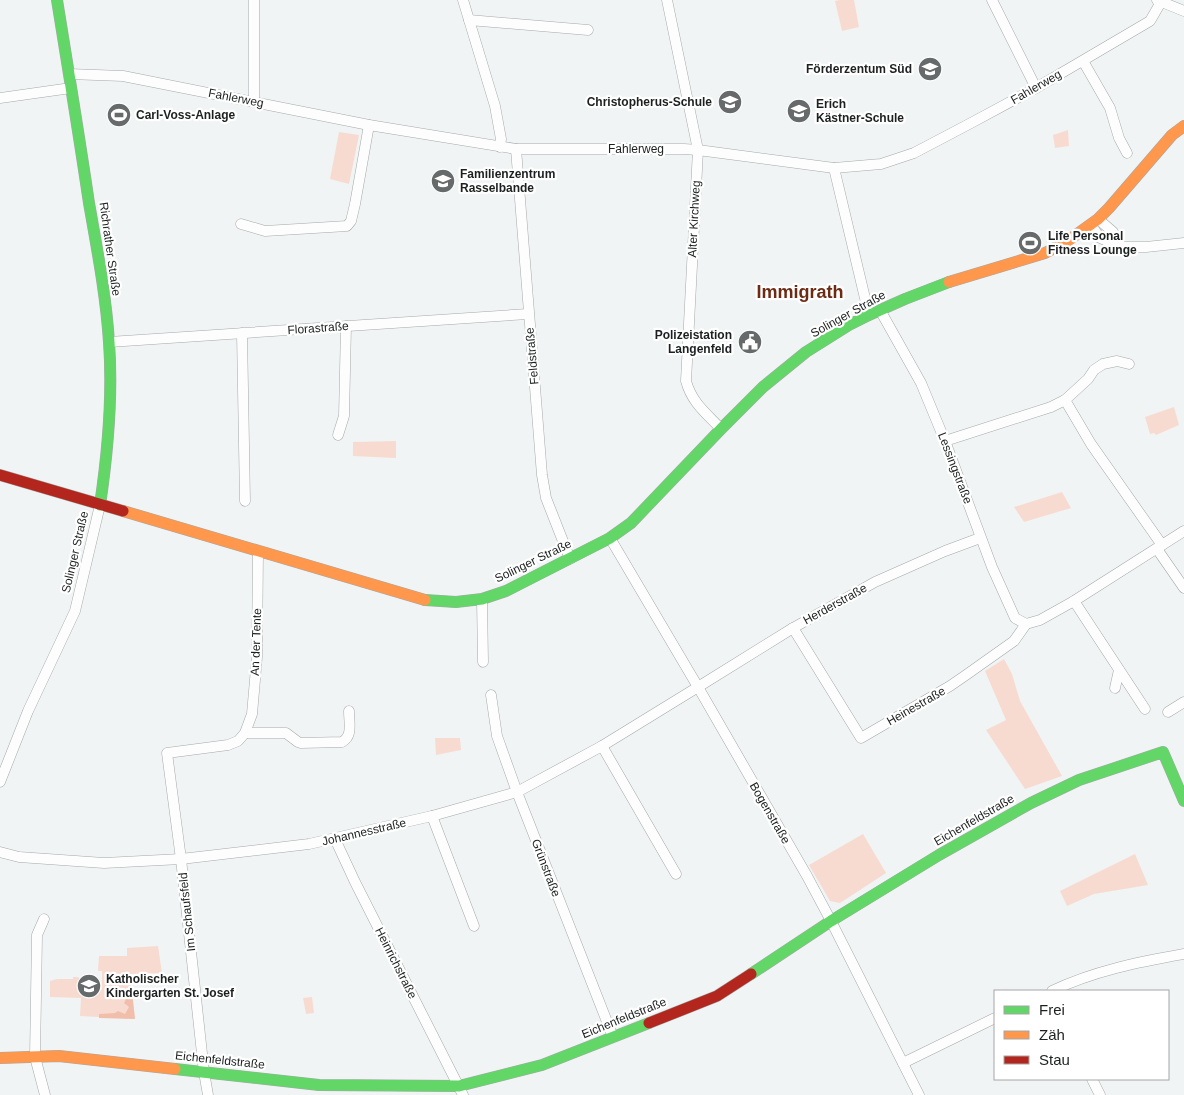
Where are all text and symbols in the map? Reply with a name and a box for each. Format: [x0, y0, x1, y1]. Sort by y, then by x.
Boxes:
school or university icon: Förderzentum Süd [917, 56, 943, 82]
place label: Förderzentum Süd [806, 62, 912, 76]
street label: Fahlerweg [1008, 67, 1064, 107]
street label: Fahlerweg [207, 86, 265, 110]
school or university icon: Christopherus-Schule [717, 89, 743, 115]
place label: Christopherus-Schule [587, 95, 712, 109]
place label: Erich Kästner-Schule [816, 97, 904, 125]
school or university icon: Erich Kästner-Schule [786, 98, 812, 124]
sports icon: Carl-Voss-Anlage [106, 102, 132, 128]
place label: Carl-Voss-Anlage [136, 108, 235, 122]
street label: Fahlerweg [608, 142, 664, 156]
place label: Familienzentrum Rasselbande [460, 167, 555, 195]
school or university icon: Familienzentrum Rasselbande [430, 168, 456, 194]
street label: Alter Kirchweg [685, 180, 703, 258]
street label: Richrather Straße [96, 201, 124, 297]
place label: Life Personal Fitness Lounge [1048, 229, 1137, 257]
sports icon: Life Personal Fitness Lounge [1017, 230, 1043, 256]
district label: Immigrath [756, 282, 844, 302]
street label: Solinger Straße [808, 288, 888, 340]
street label: Florastraße [287, 319, 349, 337]
street label: Feldstraße [522, 327, 541, 385]
place label: Polizeistation Langenfeld [655, 328, 732, 356]
public building icon: Polizeistation Langenfeld [737, 329, 763, 355]
street label: Lessingstraße [935, 430, 975, 506]
street label: Solinger Straße [59, 509, 91, 594]
street label: Solinger Straße [492, 536, 574, 586]
street label: Herderstraße [801, 581, 870, 627]
street label: An der Tente [248, 608, 264, 676]
street label: Heinestraße [884, 683, 948, 728]
street label: Bogenstraße [747, 780, 793, 847]
street label: Eichenfeldstraße [932, 791, 1017, 849]
street label: Johannesstraße [320, 815, 408, 849]
street label: Grünstraße [529, 837, 564, 899]
street label: Im Schaufsfeld [176, 872, 198, 952]
street label: Heinrichstraße [372, 925, 420, 1001]
place label: Katholischer Kindergarten St. Josef [106, 972, 235, 1000]
school or university icon: Katholischer Kindergarten St. Josef [76, 973, 102, 999]
legend [994, 990, 1169, 1080]
street label: Eichenfeldstraße [580, 995, 669, 1041]
text: Frei [1039, 1001, 1065, 1018]
text: Zäh [1039, 1026, 1065, 1043]
street label: Eichenfeldstraße [174, 1048, 266, 1072]
text: Stau [1039, 1051, 1070, 1068]

